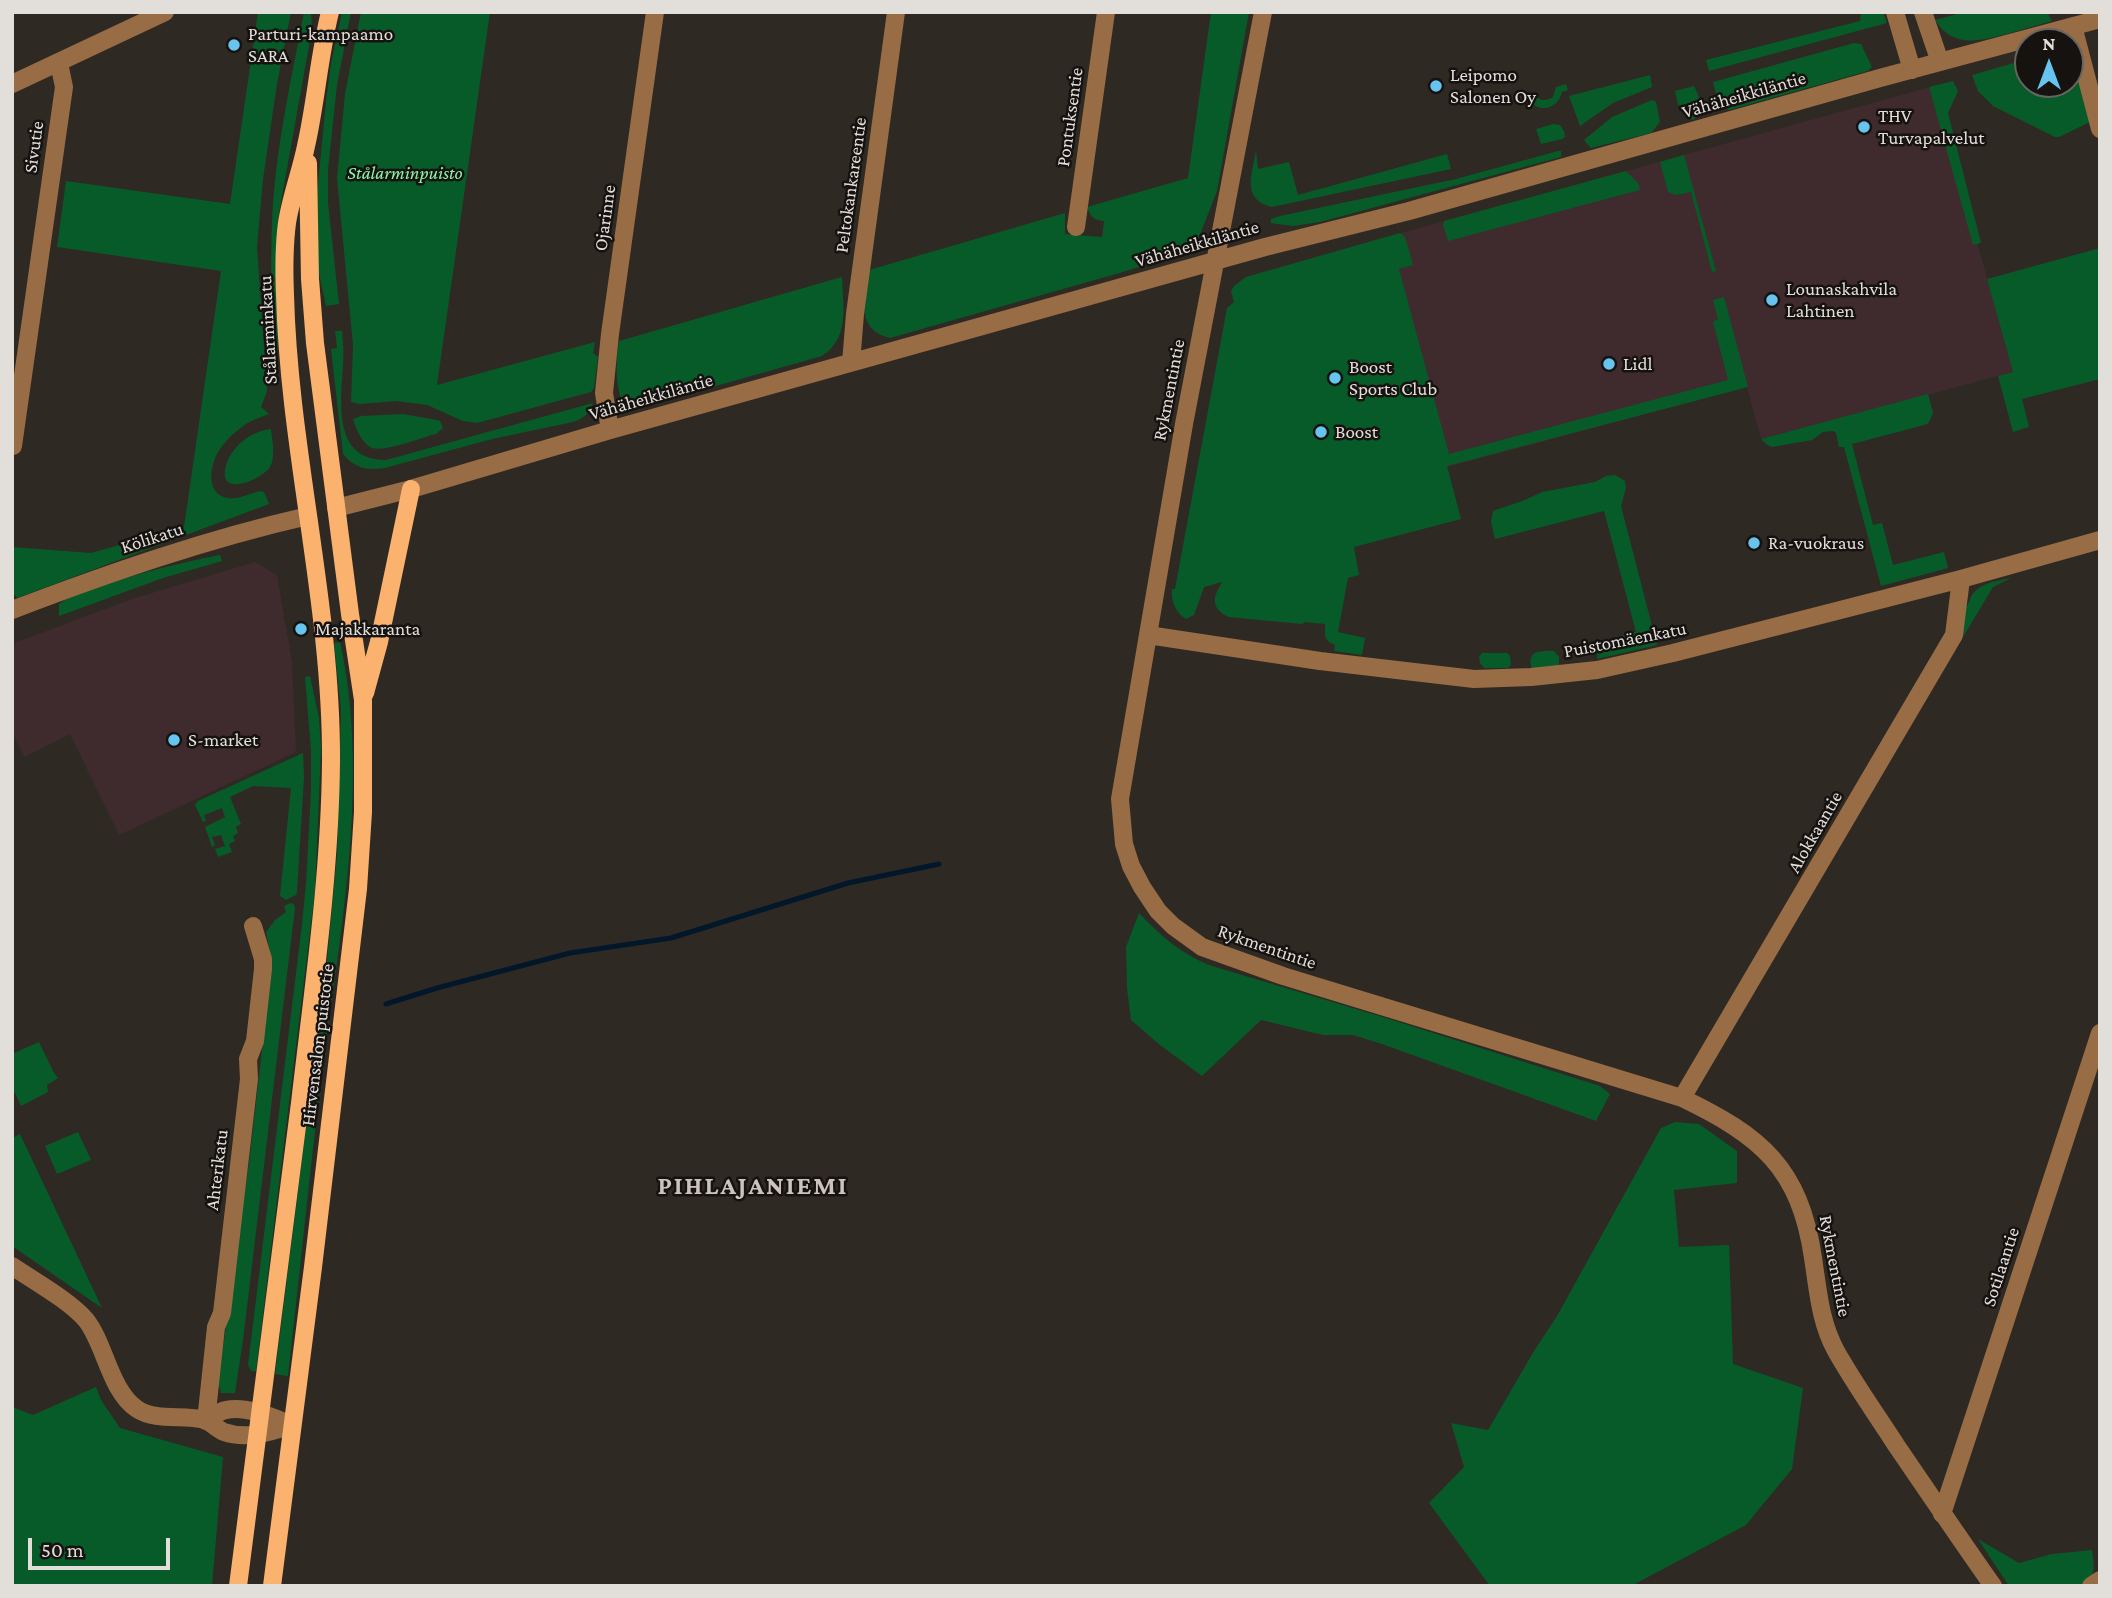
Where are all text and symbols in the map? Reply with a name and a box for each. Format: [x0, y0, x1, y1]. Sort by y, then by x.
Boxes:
place label: Parturi-kampaamo SARA [248, 23, 393, 67]
north arrow [2014, 28, 2084, 98]
text: N [2043, 33, 2055, 54]
marker: Parturi-kampaamo SARA [226, 37, 242, 53]
place label: Leipomo Salonen Oy [1450, 64, 1536, 108]
street label: Pontuksentie [1052, 66, 1088, 168]
street label: Vähäheikkiläntie [1679, 66, 1809, 124]
marker: Leipomo Salonen Oy [1428, 78, 1444, 94]
place label: THV Turvapalvelut [1878, 105, 1985, 149]
street label: Peltokankareentie [830, 116, 872, 254]
street label: Sivutie [19, 119, 49, 175]
marker: THV Turvapalvelut [1856, 119, 1872, 135]
park label: Stålarminpuisto [347, 162, 463, 184]
street label: Ojarinne [589, 183, 621, 253]
street label: Vähäheikkiläntie [1132, 215, 1262, 273]
street label: Stålarminkatu [254, 275, 282, 385]
place label: Lounaskahvila Lahtinen [1786, 278, 1897, 322]
marker: Lounaskahvila Lahtinen [1764, 292, 1780, 308]
street label: Rykmentintie [1148, 337, 1190, 443]
place label: Lidl [1623, 353, 1652, 375]
place label: Boost Sports Club [1349, 356, 1437, 400]
marker: Lidl [1601, 356, 1617, 372]
street label: Vähäheikkiläntie [586, 368, 716, 426]
marker: Boost Sports Club [1327, 370, 1343, 386]
place label: Boost [1335, 421, 1378, 443]
marker: Boost [1313, 424, 1329, 440]
street label: Kölikatu [118, 517, 186, 559]
place label: Ra-vuokraus [1768, 532, 1864, 554]
marker: Ra-vuokraus [1746, 535, 1762, 551]
street label: Puistomäenkatu [1562, 617, 1688, 663]
place label: Majakkaranta [315, 618, 420, 640]
marker: Majakkaranta [293, 621, 309, 637]
place label: S-market [188, 729, 258, 751]
marker: S-market [166, 732, 182, 748]
street label: Alokkaantie [1782, 787, 1848, 877]
street label: Rykmentintie [1215, 919, 1319, 975]
street label: Hirvensalon puistotie [297, 962, 339, 1128]
street label: Ahterikatu [201, 1128, 233, 1212]
district label: PIHLAJANIEMI [659, 1170, 847, 1202]
street label: Rykmentintie [1814, 1213, 1856, 1319]
street label: Sotilaantie [1977, 1224, 2025, 1310]
scale bar [32, 1524, 173, 1568]
text: 50 m [41, 1538, 84, 1562]

